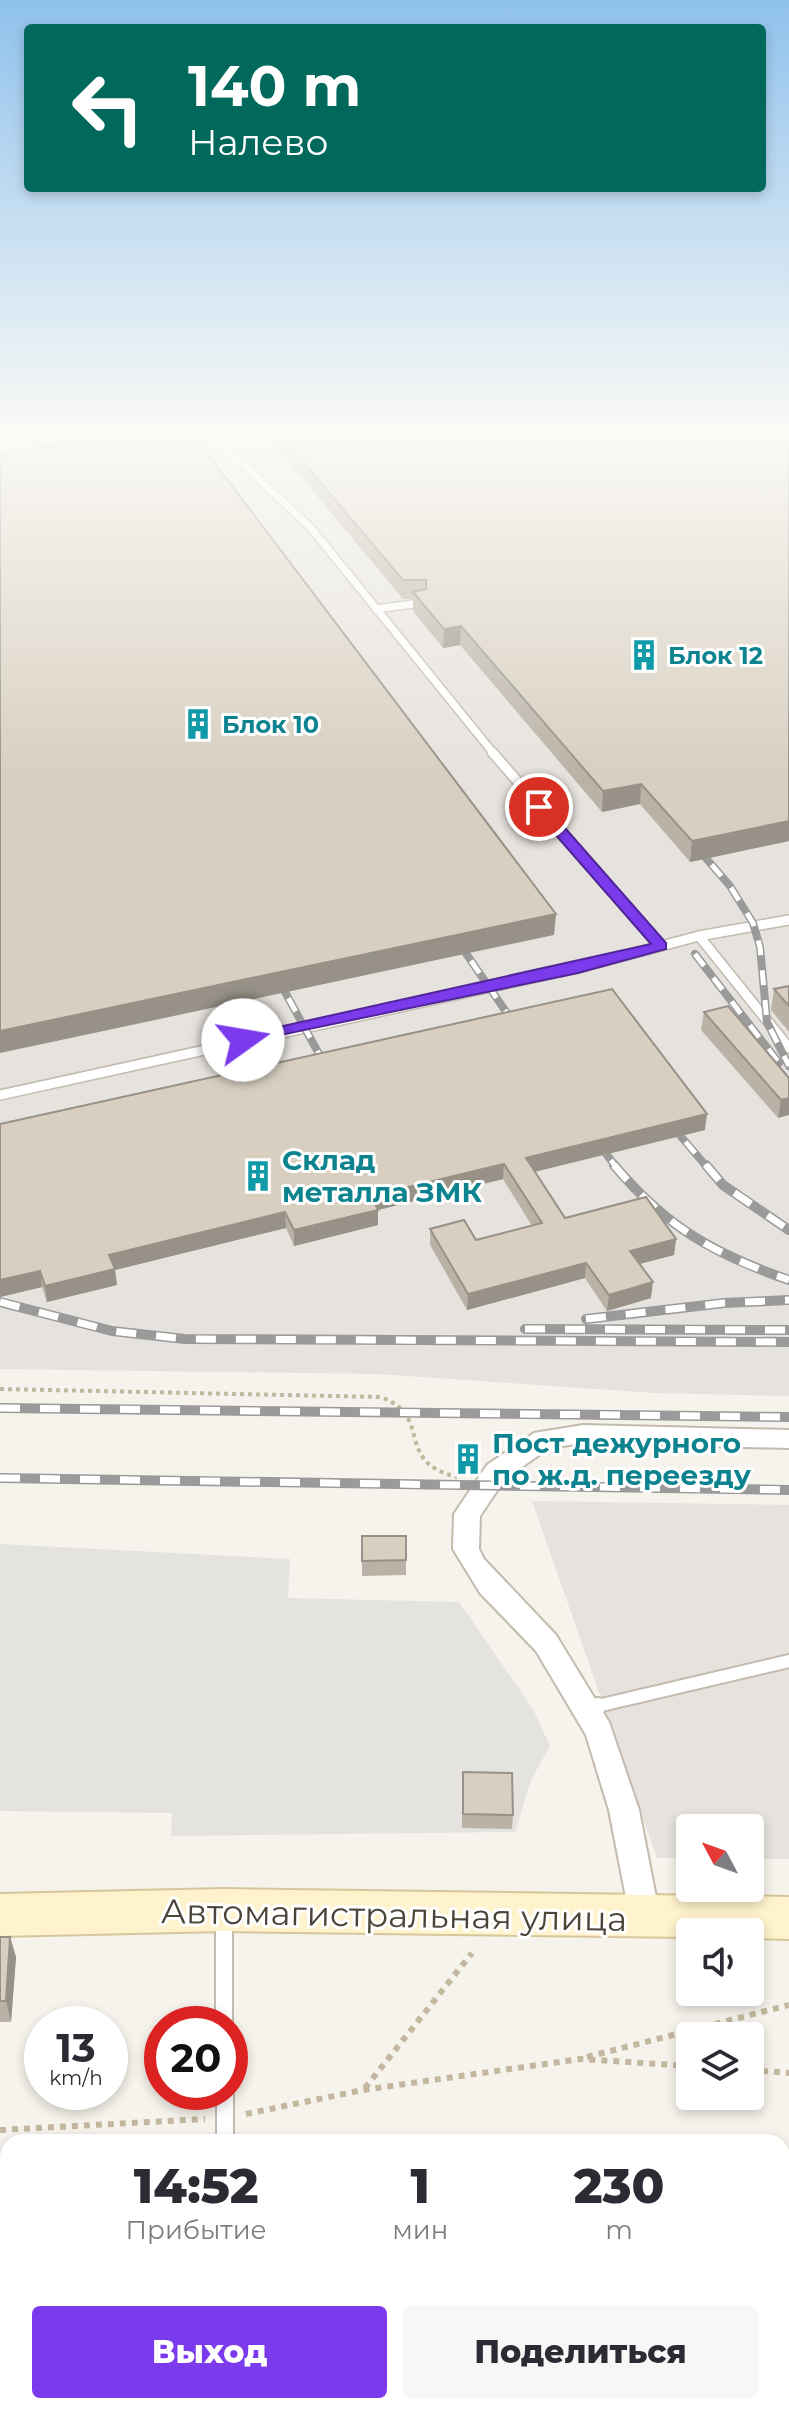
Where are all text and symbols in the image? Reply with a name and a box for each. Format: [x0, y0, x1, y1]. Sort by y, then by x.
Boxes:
text: 140 m [188, 52, 361, 120]
icon: left [56, 56, 160, 160]
text: Налево [188, 120, 328, 164]
building icon: Блок 12 [627, 638, 661, 672]
place label: Блок 12 [668, 641, 763, 670]
building icon: Блок 10 [181, 707, 215, 741]
place label: Блок 10 [222, 710, 319, 739]
pin [505, 773, 573, 841]
icon: arrive [517, 785, 561, 829]
position arrow [201, 998, 285, 1082]
place label: Склад металла ЗМК [282, 1143, 483, 1209]
building icon: Склад металла ЗМК [241, 1159, 275, 1193]
place label: Пост дежурного по ж.д. переезду [492, 1426, 752, 1492]
building icon: Пост дежурного по ж.д. переезду [451, 1442, 485, 1476]
north arrow [676, 1814, 764, 1902]
map controls [676, 1814, 764, 2110]
street label: Автомагистральная улица [161, 1890, 627, 1940]
button: sound [676, 1918, 764, 2006]
speed limit sign: 20 [144, 2006, 248, 2110]
button: layers [676, 2022, 764, 2110]
text: 13 [56, 2023, 96, 2072]
text: km/h [49, 2066, 103, 2090]
text: 14:52 [134, 2157, 258, 2215]
text: 1 [410, 2157, 430, 2215]
text: 230 [574, 2157, 664, 2215]
text: Прибытие [126, 2214, 267, 2246]
text: мин [392, 2214, 448, 2246]
text: m [605, 2214, 633, 2246]
button: Выход [32, 2306, 387, 2398]
button: Поделиться [403, 2306, 758, 2398]

